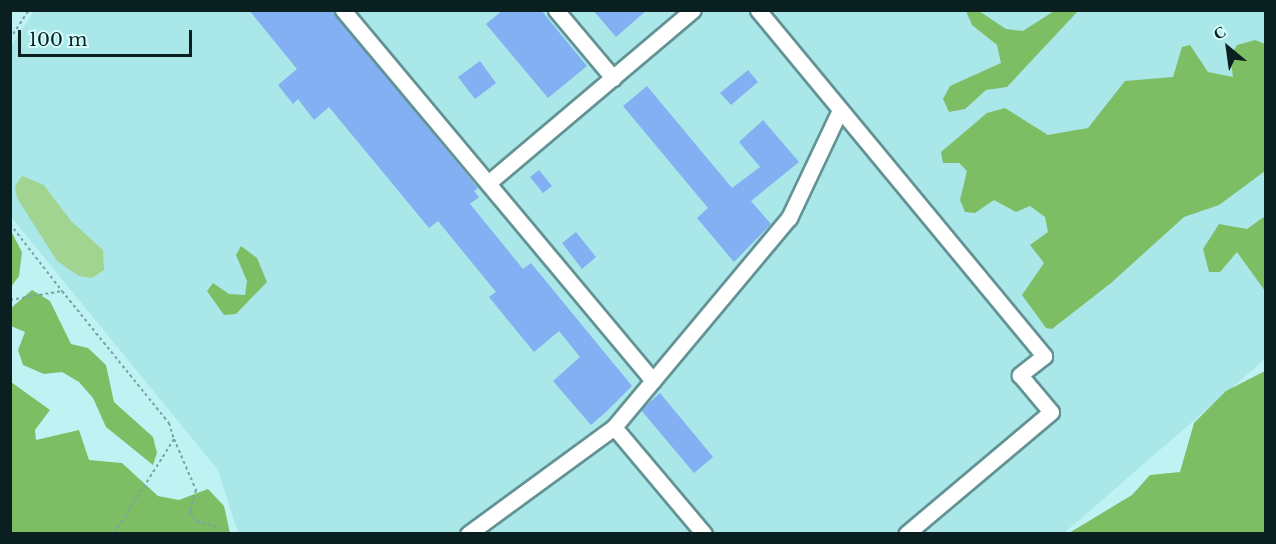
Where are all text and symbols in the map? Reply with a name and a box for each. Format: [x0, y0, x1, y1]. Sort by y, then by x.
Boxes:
scale bar [21, 18, 195, 56]
north arrow [1198, 18, 1258, 78]
text: С [1209, 21, 1229, 44]
text: 100 m [29, 29, 87, 51]

